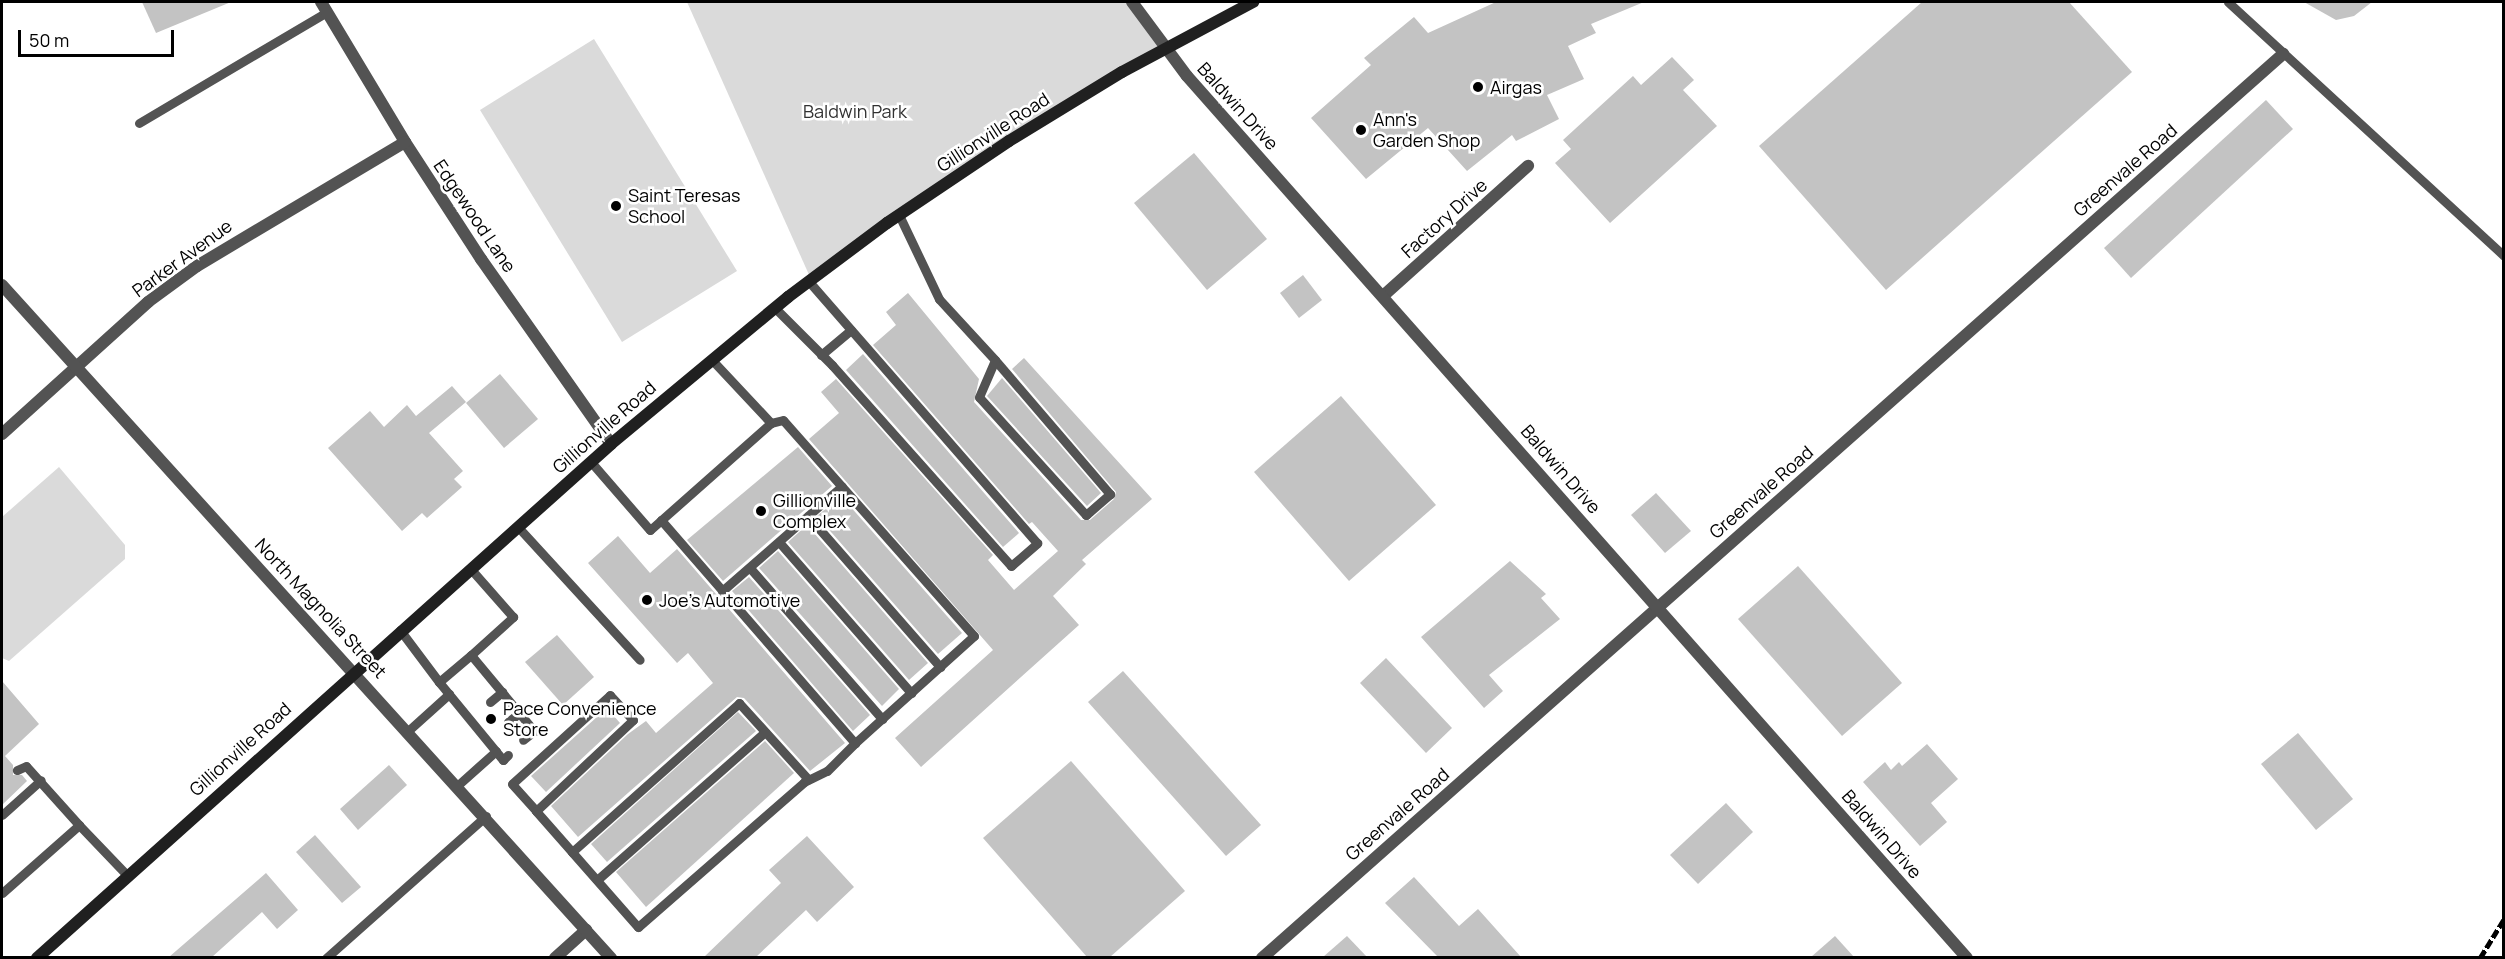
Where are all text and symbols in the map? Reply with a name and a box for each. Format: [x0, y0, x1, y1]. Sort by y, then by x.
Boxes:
scale bar [21, 18, 177, 56]
text: 50 m [29, 28, 69, 52]
street label: Baldwin Drive [1193, 58, 1283, 154]
place label: Airgas [1490, 76, 1542, 98]
marker: Airgas [1471, 80, 1485, 94]
street label: Gillionville Road [933, 88, 1053, 176]
park label: Baldwin Park [803, 100, 907, 122]
place label: Ann's Garden Shop [1373, 109, 1480, 152]
street label: Greenvale Road [2069, 119, 2181, 221]
marker: Ann's Garden Shop [1354, 123, 1368, 137]
street label: Edgewood Lane [429, 156, 521, 276]
street label: Factory Drive [1397, 174, 1491, 262]
place label: Saint Teresas School [628, 185, 740, 228]
marker: Saint Teresas School [609, 199, 623, 213]
street label: Parker Avenue [128, 215, 236, 301]
street label: Gillionville Road [548, 376, 660, 478]
street label: Baldwin Drive [1517, 420, 1605, 518]
street label: Greenvale Road [1705, 441, 1817, 543]
place label: Gillionville Complex [773, 490, 856, 532]
marker: Gillionville Complex [754, 504, 768, 518]
street label: North Magnolia Street [251, 534, 391, 682]
place label: Joe's Automotive [659, 589, 800, 611]
marker: Joe's Automotive [640, 593, 654, 607]
street label: Gillionville Road [185, 698, 295, 800]
place label: Pace Convenience Store [503, 698, 657, 740]
marker: Pace Convenience Store [484, 712, 498, 726]
street label: Greenvale Road [1341, 763, 1453, 865]
street label: Baldwin Drive [1838, 785, 1926, 883]

